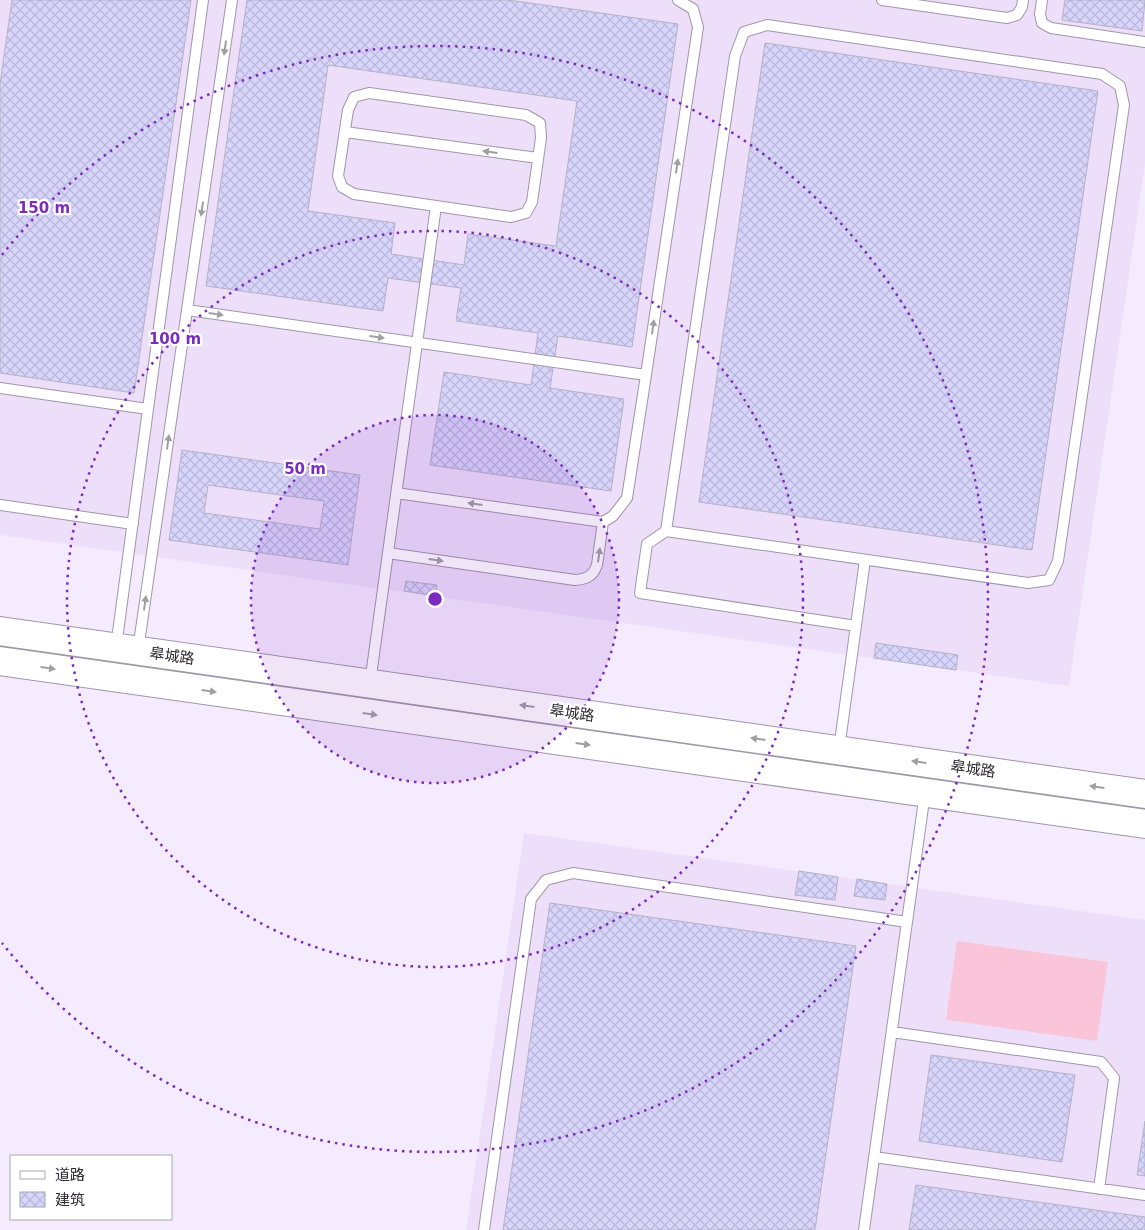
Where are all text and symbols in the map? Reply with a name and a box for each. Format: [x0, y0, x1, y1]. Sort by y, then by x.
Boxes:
one-way arrow [221, 41, 229, 57]
one-way arrow [481, 148, 497, 156]
one-way arrow [673, 158, 681, 174]
text: 150 m [18, 199, 70, 217]
one-way arrow [197, 201, 205, 217]
one-way arrow [208, 310, 224, 318]
one-way arrow [650, 319, 658, 335]
text: 100 m [149, 330, 201, 348]
one-way arrow [369, 333, 385, 341]
one-way arrow [164, 433, 172, 449]
text: 50 m [284, 460, 326, 478]
one-way arrow [467, 500, 483, 508]
one-way arrow [595, 546, 603, 562]
one-way arrow [428, 556, 444, 564]
centre of rings [426, 590, 444, 608]
one-way arrow [141, 594, 149, 610]
street label: 皋城路 [148, 644, 196, 668]
one-way arrow [41, 664, 57, 672]
one-way arrow [201, 687, 217, 695]
street label: 皋城路 [548, 701, 596, 725]
one-way arrow [519, 702, 535, 710]
one-way arrow [362, 710, 378, 718]
one-way arrow [749, 734, 765, 742]
one-way arrow [575, 740, 591, 748]
one-way arrow [910, 757, 926, 765]
street label: 皋城路 [949, 757, 997, 781]
one-way arrow [1088, 783, 1104, 791]
legend [10, 1155, 172, 1220]
text: 道路 [55, 1166, 85, 1184]
text: 建筑 [55, 1191, 85, 1209]

